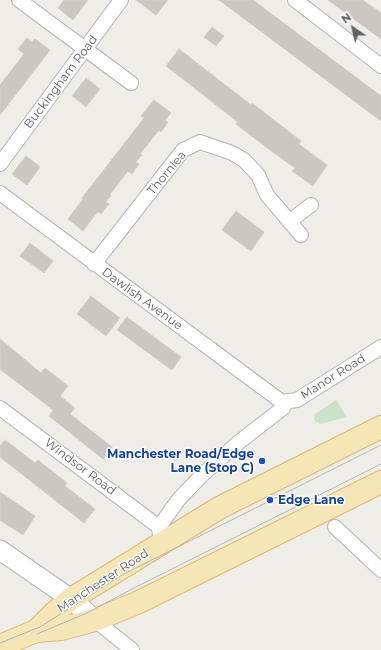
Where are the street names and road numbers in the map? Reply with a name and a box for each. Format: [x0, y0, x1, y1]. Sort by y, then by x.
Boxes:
street label: Buckingham Road [21, 33, 101, 131]
street label: Thornlea [145, 148, 189, 198]
street label: Dawlish Avenue [99, 265, 185, 333]
street label: Manor Road [298, 351, 368, 403]
street label: Windsor Road [42, 436, 118, 498]
street label: Manchester Road [55, 546, 151, 616]

